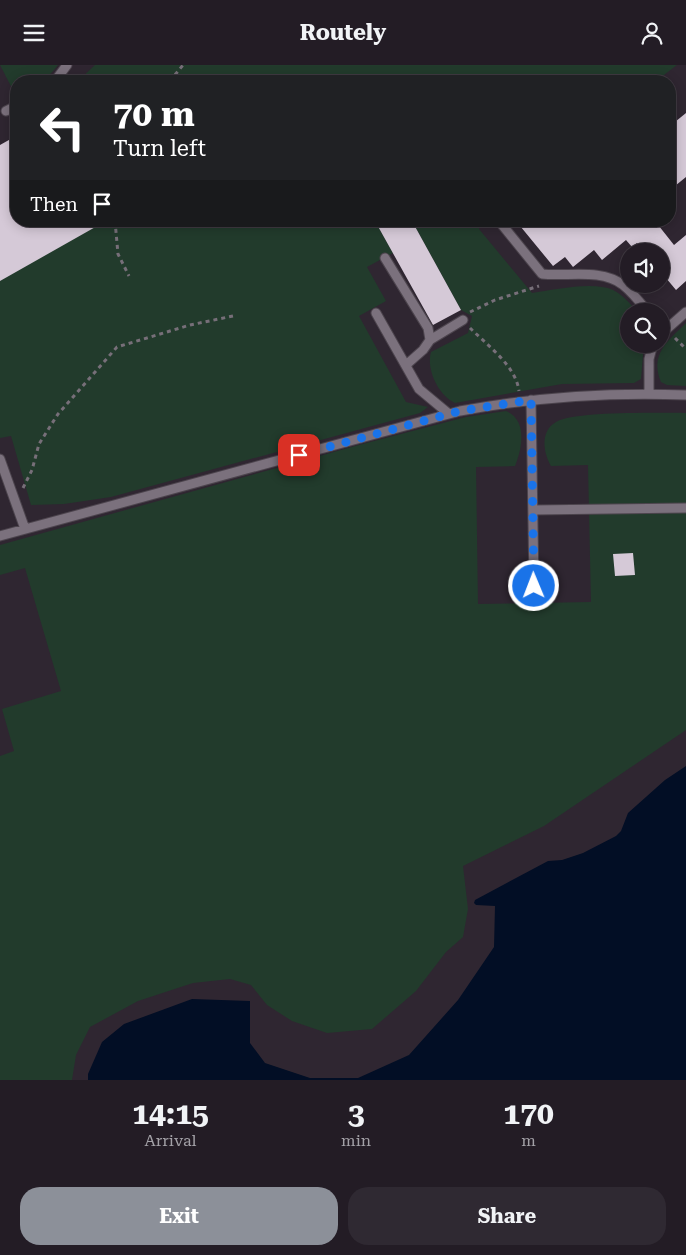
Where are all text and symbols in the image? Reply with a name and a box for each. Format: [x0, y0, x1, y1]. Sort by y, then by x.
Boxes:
icon: menu [20, 19, 48, 47]
icon: person [638, 19, 666, 47]
text: Routely [300, 20, 386, 45]
text: 70 m [113, 94, 195, 135]
icon: left [30, 95, 95, 160]
text: Turn left [113, 136, 206, 161]
icon: arrive [88, 190, 116, 218]
text: Then [30, 193, 78, 216]
map controls [620, 243, 670, 353]
button: sound [620, 243, 670, 293]
button: search [620, 303, 670, 353]
pin [278, 434, 320, 476]
icon: arrive [285, 441, 313, 469]
position arrow [507, 559, 559, 611]
text: 14:15 [132, 1096, 209, 1131]
text: 3 [348, 1096, 364, 1131]
text: 170 [503, 1096, 554, 1131]
text: Arrival [145, 1131, 197, 1150]
text: min [341, 1131, 371, 1150]
text: m [521, 1131, 536, 1150]
button: Exit [20, 1187, 338, 1245]
button: Share [348, 1187, 666, 1245]

